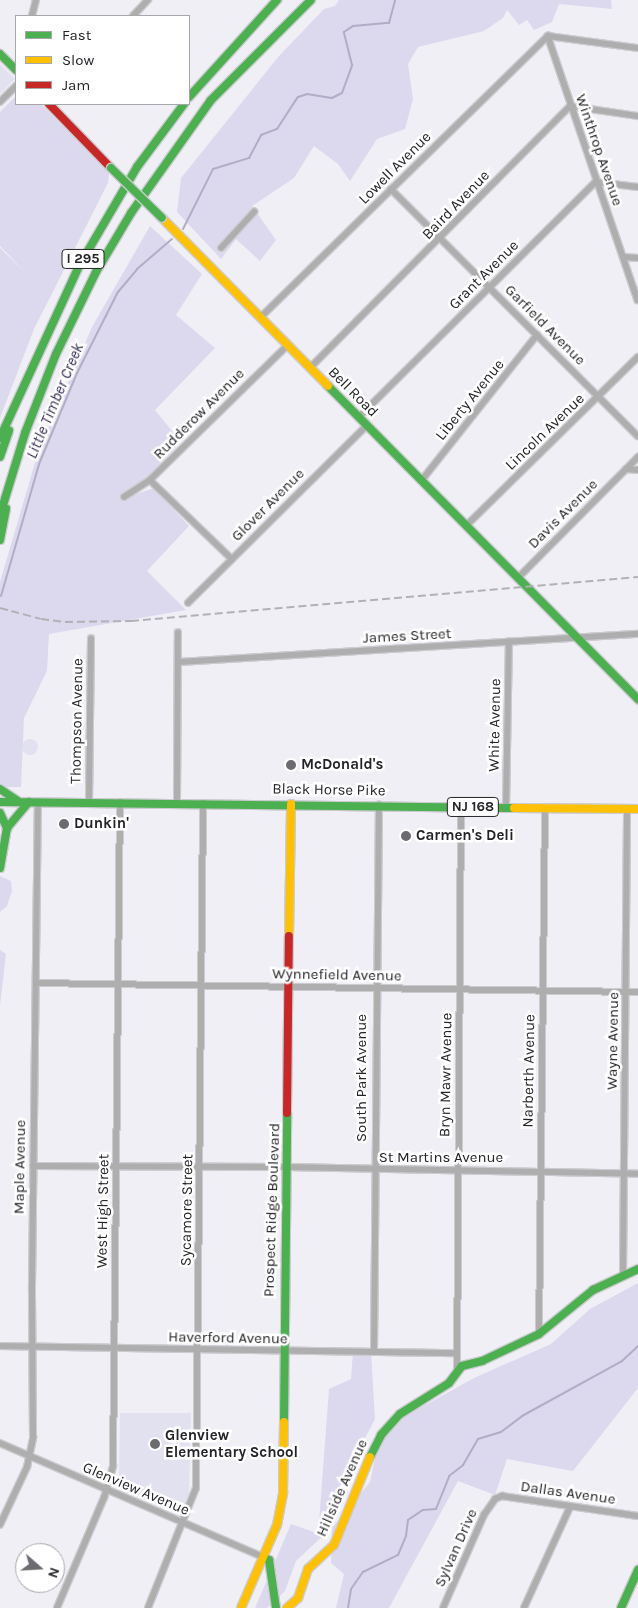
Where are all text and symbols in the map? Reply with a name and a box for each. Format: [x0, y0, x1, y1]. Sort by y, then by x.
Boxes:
legend [15, 15, 190, 105]
text: Fast [62, 26, 91, 44]
text: Slow [62, 51, 94, 69]
text: Jam [62, 76, 90, 94]
street label: Winthrop Avenue [571, 92, 627, 208]
street label: Lowell Avenue [355, 128, 435, 208]
street label: Baird Avenue [419, 167, 493, 243]
street label: Grant Avenue [445, 236, 523, 314]
road number: I 295 [61, 248, 106, 270]
street label: Garfield Avenue [501, 281, 589, 369]
water label: Little Timber Creek [22, 340, 88, 462]
street label: Liberty Avenue [432, 356, 508, 444]
street label: Bell Road [324, 363, 382, 421]
street label: Rudderow Avenue [150, 365, 248, 463]
street label: Lincoln Avenue [502, 390, 588, 474]
street label: Glover Avenue [228, 465, 308, 545]
street label: Davis Avenue [524, 475, 602, 553]
street label: James Street [362, 625, 452, 647]
street label: Thompson Avenue [67, 658, 87, 784]
street label: White Avenue [485, 678, 505, 772]
place label: McDonald's [301, 756, 383, 774]
marker: McDonald's [285, 759, 297, 771]
street label: Black Horse Pike [272, 780, 386, 800]
road number: NJ 168 [447, 796, 499, 819]
place label: Dunkin' [74, 815, 129, 833]
marker: Dunkin' [58, 818, 70, 830]
place label: Carmen's Deli [416, 827, 514, 845]
marker: Carmen's Deli [400, 830, 412, 842]
street label: Wynnefield Avenue [272, 965, 402, 985]
street label: Wayne Avenue [603, 992, 623, 1090]
street label: Bryn Mawr Avenue [436, 1013, 456, 1137]
street label: South Park Avenue [353, 1014, 371, 1142]
street label: Narberth Avenue [519, 1014, 539, 1128]
street label: Maple Avenue [10, 1120, 30, 1214]
street label: Prospect Ridge Boulevard [260, 1123, 284, 1297]
street label: St Martins Avenue [379, 1149, 503, 1167]
street label: West High Street [93, 1154, 113, 1268]
street label: Sycamore Street [177, 1154, 197, 1266]
street label: Haverford Avenue [168, 1328, 288, 1348]
place label: Glenview Elementary School [165, 1426, 298, 1461]
street label: Hillside Avenue [312, 1436, 372, 1540]
marker: Glenview Elementary School [149, 1438, 161, 1450]
street label: Glenview Avenue [80, 1458, 192, 1520]
street label: Dallas Avenue [519, 1477, 617, 1509]
street label: Sylvan Drive [431, 1506, 481, 1590]
north arrow [15, 1543, 65, 1593]
text: N [44, 1565, 63, 1580]

